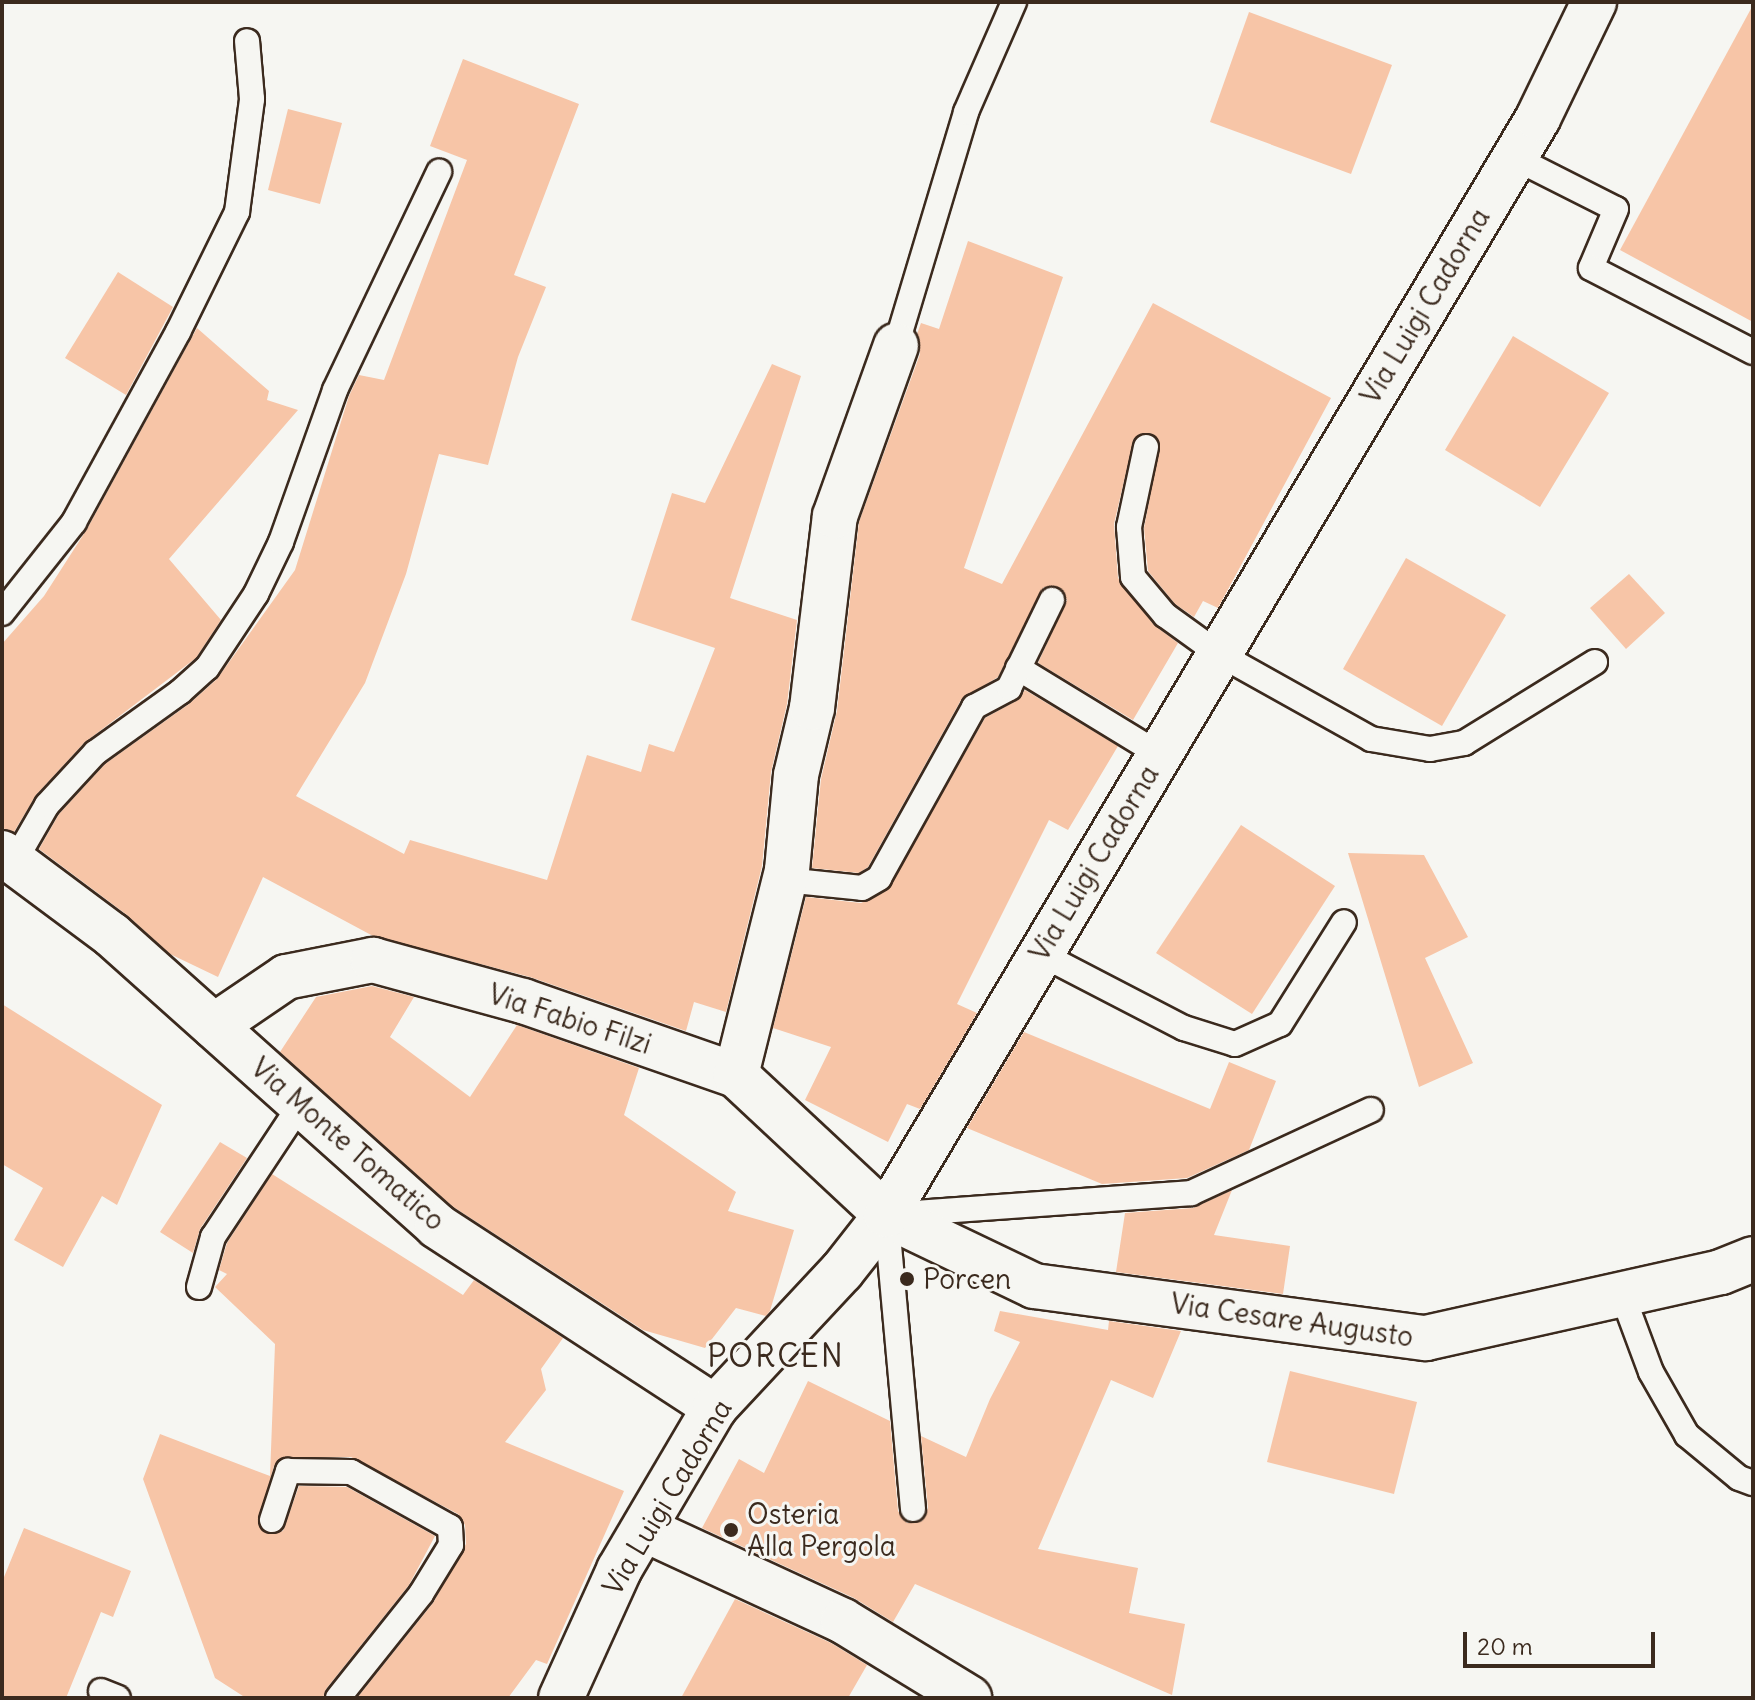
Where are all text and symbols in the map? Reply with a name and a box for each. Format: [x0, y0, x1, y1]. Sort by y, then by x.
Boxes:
street label: Via Luigi Cadorna [1353, 202, 1497, 410]
street label: Via Luigi Cadorna [1022, 759, 1166, 967]
street label: Via Fabio Filzi [484, 977, 656, 1061]
street label: Via Monte Tomatico [244, 1051, 452, 1237]
place label: Porcen [923, 1262, 1011, 1296]
marker: Porcen [898, 1270, 916, 1288]
street label: Via Cesare Augusto [1169, 1286, 1415, 1354]
district label: PORCEN [707, 1337, 845, 1375]
street label: Via Luigi Cadorna [595, 1393, 739, 1601]
place label: Osteria Alla Pergola [747, 1497, 896, 1563]
marker: Osteria Alla Pergola [722, 1521, 740, 1539]
scale bar [1467, 1616, 1659, 1666]
text: 20 m [1477, 1631, 1533, 1661]

